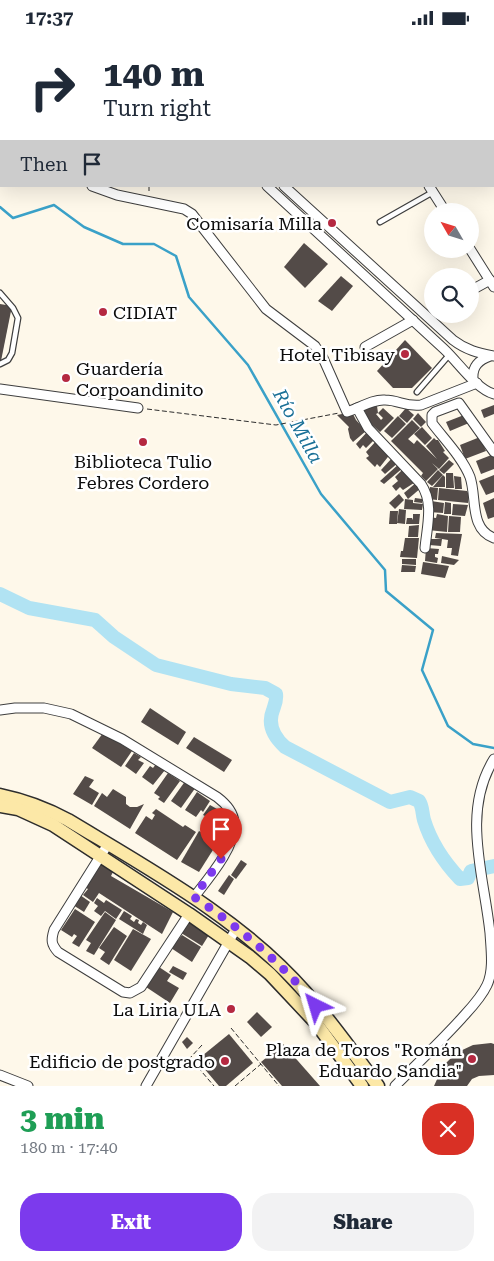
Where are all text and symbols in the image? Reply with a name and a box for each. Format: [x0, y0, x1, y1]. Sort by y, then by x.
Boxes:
text: 17:37 [25, 6, 74, 29]
text: 140 m [103, 54, 204, 95]
icon: right [20, 55, 85, 120]
text: Turn right [103, 96, 211, 121]
icon: arrive [78, 150, 106, 178]
text: Then [20, 153, 68, 176]
north arrow [424, 203, 479, 257]
map controls [424, 203, 479, 323]
place label: Comisaría Milla [186, 213, 322, 234]
marker: Comisaría Milla [326, 217, 338, 229]
button: search [424, 268, 479, 323]
place label: CIDIAT [113, 302, 177, 323]
marker: CIDIAT [97, 306, 109, 318]
place label: Hotel Tibisay [279, 344, 395, 365]
marker: Hotel Tibisay [399, 348, 411, 360]
place label: Guardería Corpoandinito [76, 358, 204, 400]
marker: Guardería Corpoandinito [60, 372, 72, 384]
water label: Río Milla [268, 384, 328, 467]
marker: Biblioteca Tulio Febres Cordero [137, 436, 149, 448]
place label: Biblioteca Tulio Febres Cordero [74, 451, 212, 493]
pin [200, 808, 242, 859]
icon: arrive [207, 815, 235, 843]
position arrow [289, 979, 341, 1031]
place label: La Liria ULA [113, 999, 221, 1020]
marker: La Liria ULA [225, 1003, 237, 1015]
place label: Plaza de Toros "Román Eduardo Sandia" [265, 1039, 462, 1081]
place label: Edificio de postgrado [29, 1051, 215, 1072]
marker: Plaza de Toros "Román Eduardo Sandia" [466, 1053, 478, 1065]
marker: Edificio de postgrado [219, 1055, 231, 1067]
text: 3 min [20, 1101, 104, 1136]
button: close [422, 1103, 474, 1155]
text: 180 m · 17:40 [20, 1138, 118, 1157]
button: Exit [20, 1193, 242, 1251]
button: Share [252, 1193, 474, 1251]

